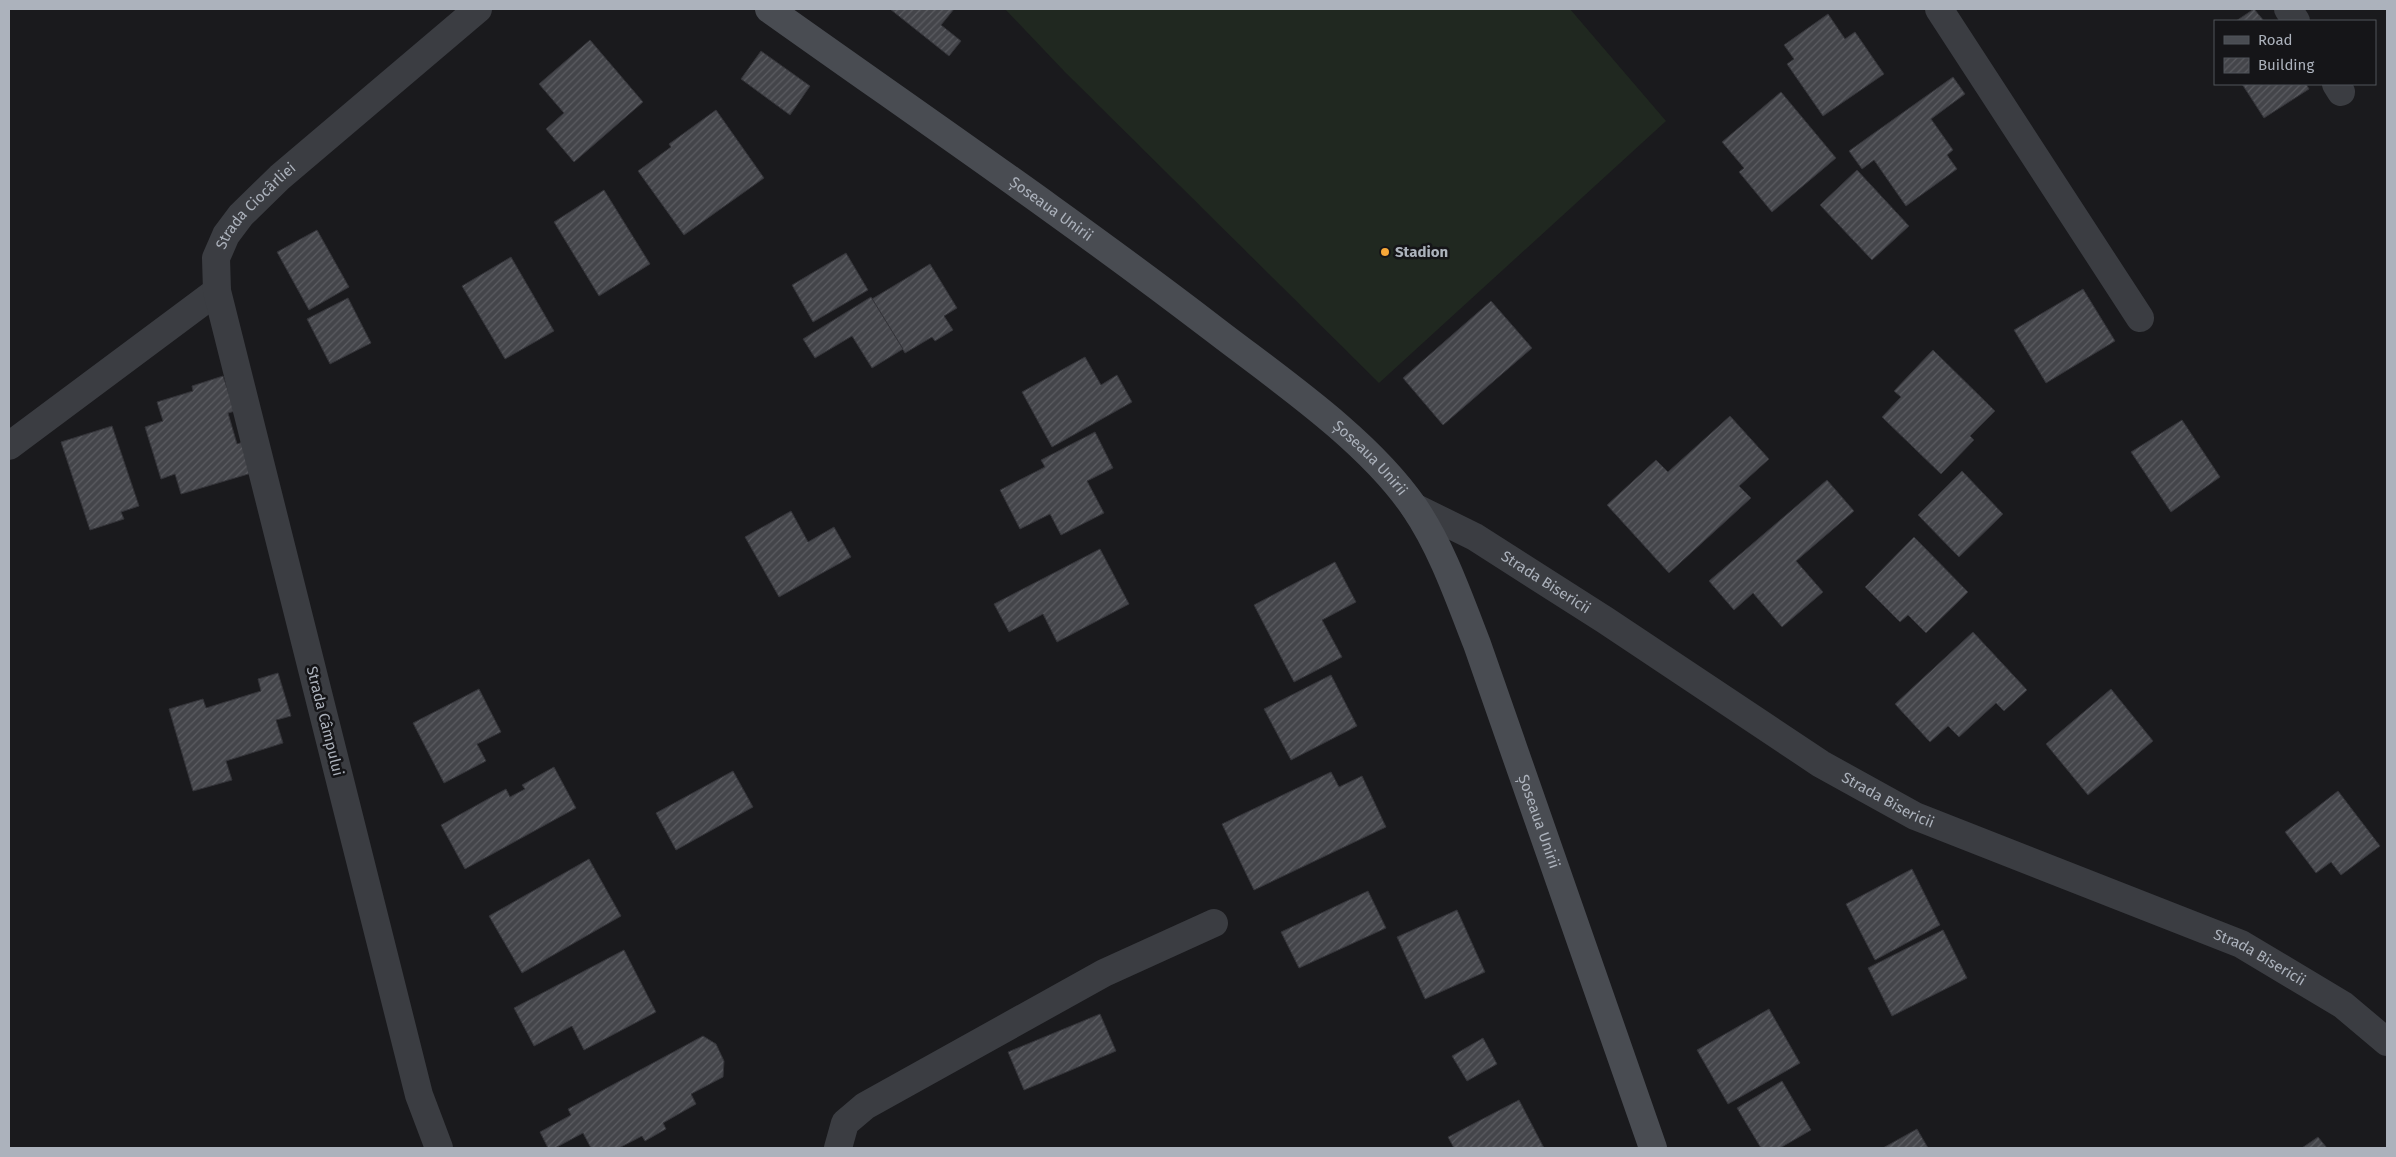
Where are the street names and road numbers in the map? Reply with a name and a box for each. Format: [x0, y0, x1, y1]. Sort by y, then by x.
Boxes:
street label: Strada Ciocârliei [212, 159, 299, 252]
street label: Șoseaua Unirii [1006, 173, 1097, 245]
street label: Șoseaua Unirii [1329, 417, 1411, 499]
street label: Strada Bisericii [1498, 547, 1594, 617]
street label: Strada Câmpului [303, 664, 347, 778]
street label: Strada Bisericii [1838, 768, 1937, 832]
street label: Șoseaua Unirii [1513, 772, 1564, 871]
street label: Strada Bisericii [2211, 925, 2309, 990]

